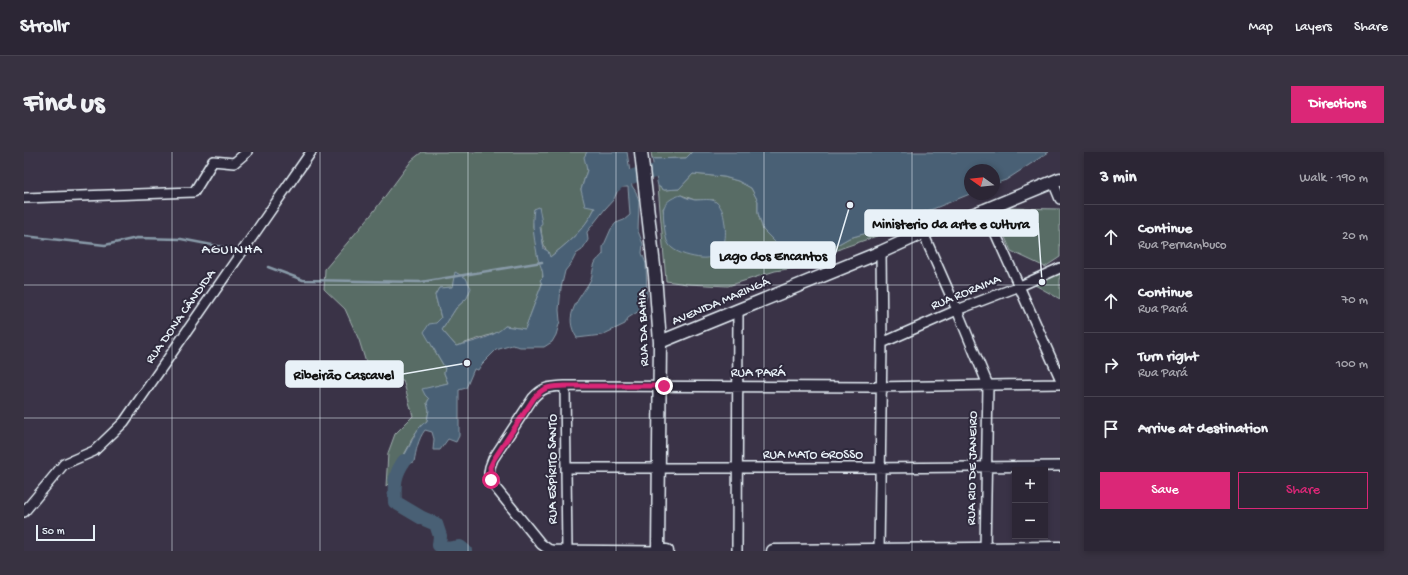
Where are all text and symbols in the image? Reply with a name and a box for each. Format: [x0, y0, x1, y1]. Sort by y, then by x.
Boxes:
text: Strollr [20, 16, 68, 39]
text: Map [1249, 19, 1273, 36]
text: Layers [1295, 19, 1332, 36]
text: Share [1354, 19, 1388, 36]
button: Directions [1291, 86, 1384, 123]
text: Find us [24, 88, 104, 121]
north arrow [964, 164, 1000, 200]
text: 3 min [1100, 168, 1137, 188]
text: Walk · 190 m [1299, 171, 1368, 186]
callout: Ministerio da arte e cultura [865, 210, 1038, 236]
text: Ministerio da arte e cultura [872, 217, 1031, 234]
text: Continue [1138, 220, 1192, 238]
icon: ahead [1100, 226, 1122, 248]
text: 20 m [1342, 229, 1368, 244]
text: Rua Pernambuco [1138, 238, 1226, 253]
district label: AGUINHA [202, 242, 262, 259]
callout: Lago dos Encantos [711, 242, 835, 268]
text: Lago dos Encantos [719, 249, 828, 266]
street label: RUA DONA CÂNDIDA [141, 265, 220, 367]
street label: RUA RORAIMA [929, 272, 1004, 314]
street label: AVENIDA MARINGÁ [669, 273, 773, 329]
text: Continue [1138, 284, 1192, 302]
street label: RUA DA BAHIA [635, 288, 653, 367]
icon: ahead [1100, 290, 1122, 312]
text: 70 m [1342, 293, 1368, 308]
text: Rua Pará [1138, 302, 1187, 317]
text: Turn right [1138, 348, 1198, 366]
icon: right [1100, 354, 1122, 376]
text: 100 m [1336, 357, 1368, 372]
callout: Ribeirão Cascavel [286, 361, 403, 387]
street label: RUA PARÁ [731, 365, 787, 381]
text: Rua Pará [1138, 366, 1187, 381]
text: Ribeirão Cascavel [293, 368, 394, 385]
route end [655, 377, 673, 395]
street label: RUA RIO DE JANEIRO [965, 410, 982, 525]
street label: RUA ESPÍRITO SANTO [545, 414, 561, 524]
icon: arrive [1100, 418, 1122, 440]
text: Arrive at destination [1138, 420, 1268, 438]
street label: RUA MATO GROSSO [763, 448, 863, 463]
map controls [1012, 467, 1048, 539]
button: + [1012, 467, 1048, 503]
route start [482, 471, 500, 489]
button: Save [1100, 472, 1230, 509]
button: Share [1238, 472, 1368, 509]
button: − [1012, 503, 1048, 539]
scale bar [36, 523, 95, 542]
text: 50 m [42, 526, 64, 538]

